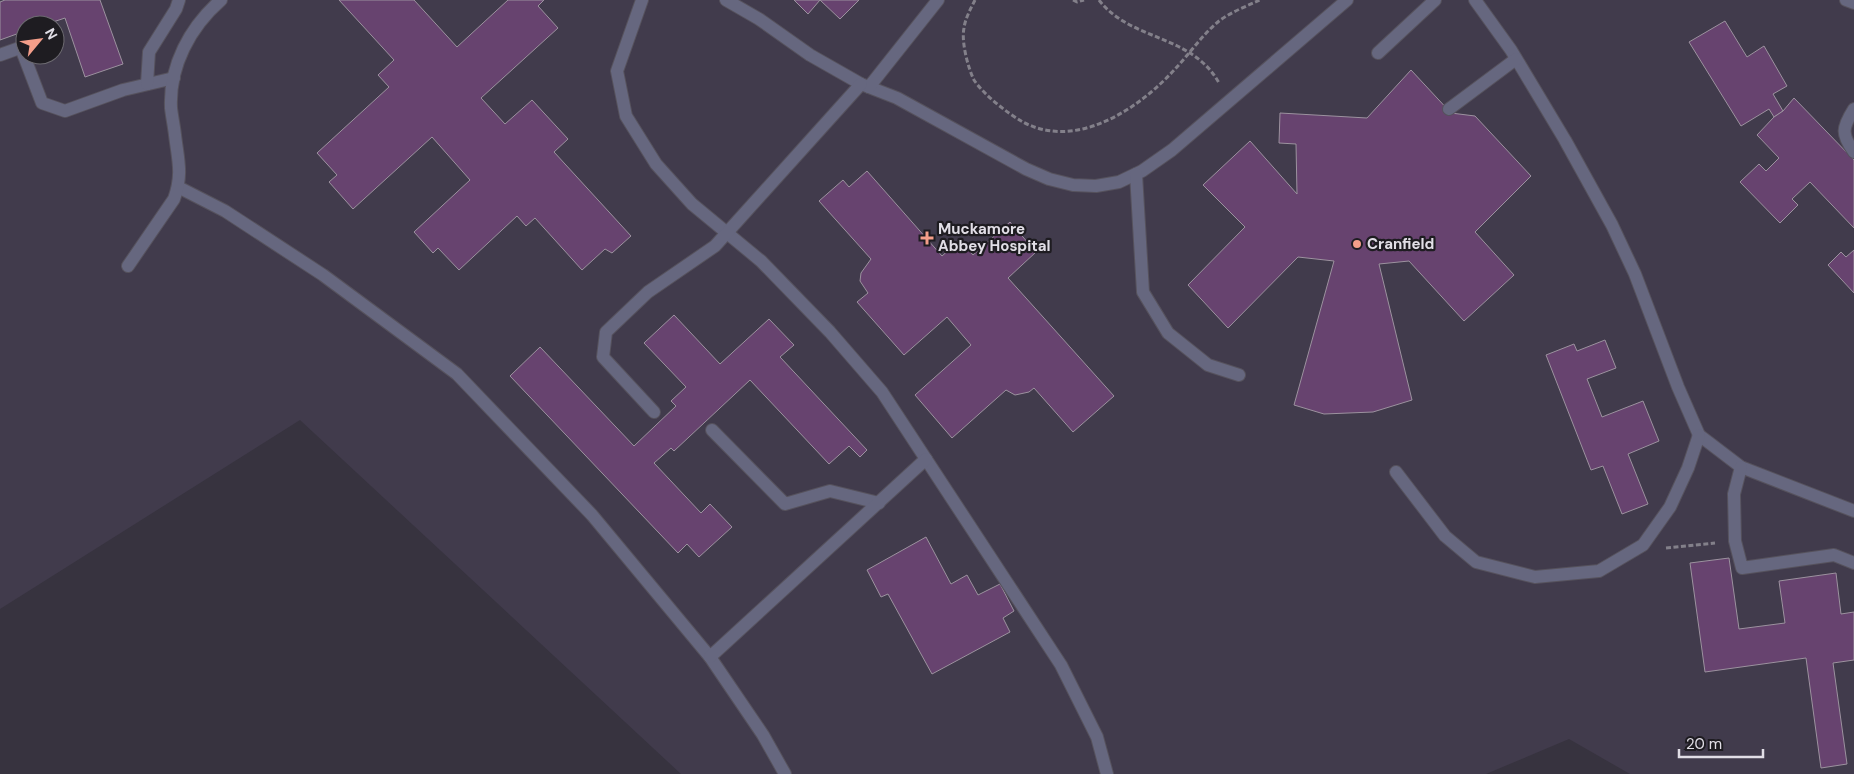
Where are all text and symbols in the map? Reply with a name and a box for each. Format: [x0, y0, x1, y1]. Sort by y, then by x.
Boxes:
north arrow [15, 15, 65, 65]
text: N [41, 25, 62, 43]
place label: Muckamore Abbey Hospital [938, 219, 1051, 256]
marker: Muckamore Abbey Hospital [920, 231, 934, 245]
place label: Cranfield [1367, 234, 1434, 254]
marker: Cranfield [1351, 238, 1363, 250]
scale bar [1679, 726, 1763, 758]
text: 20 m [1686, 734, 1722, 754]

